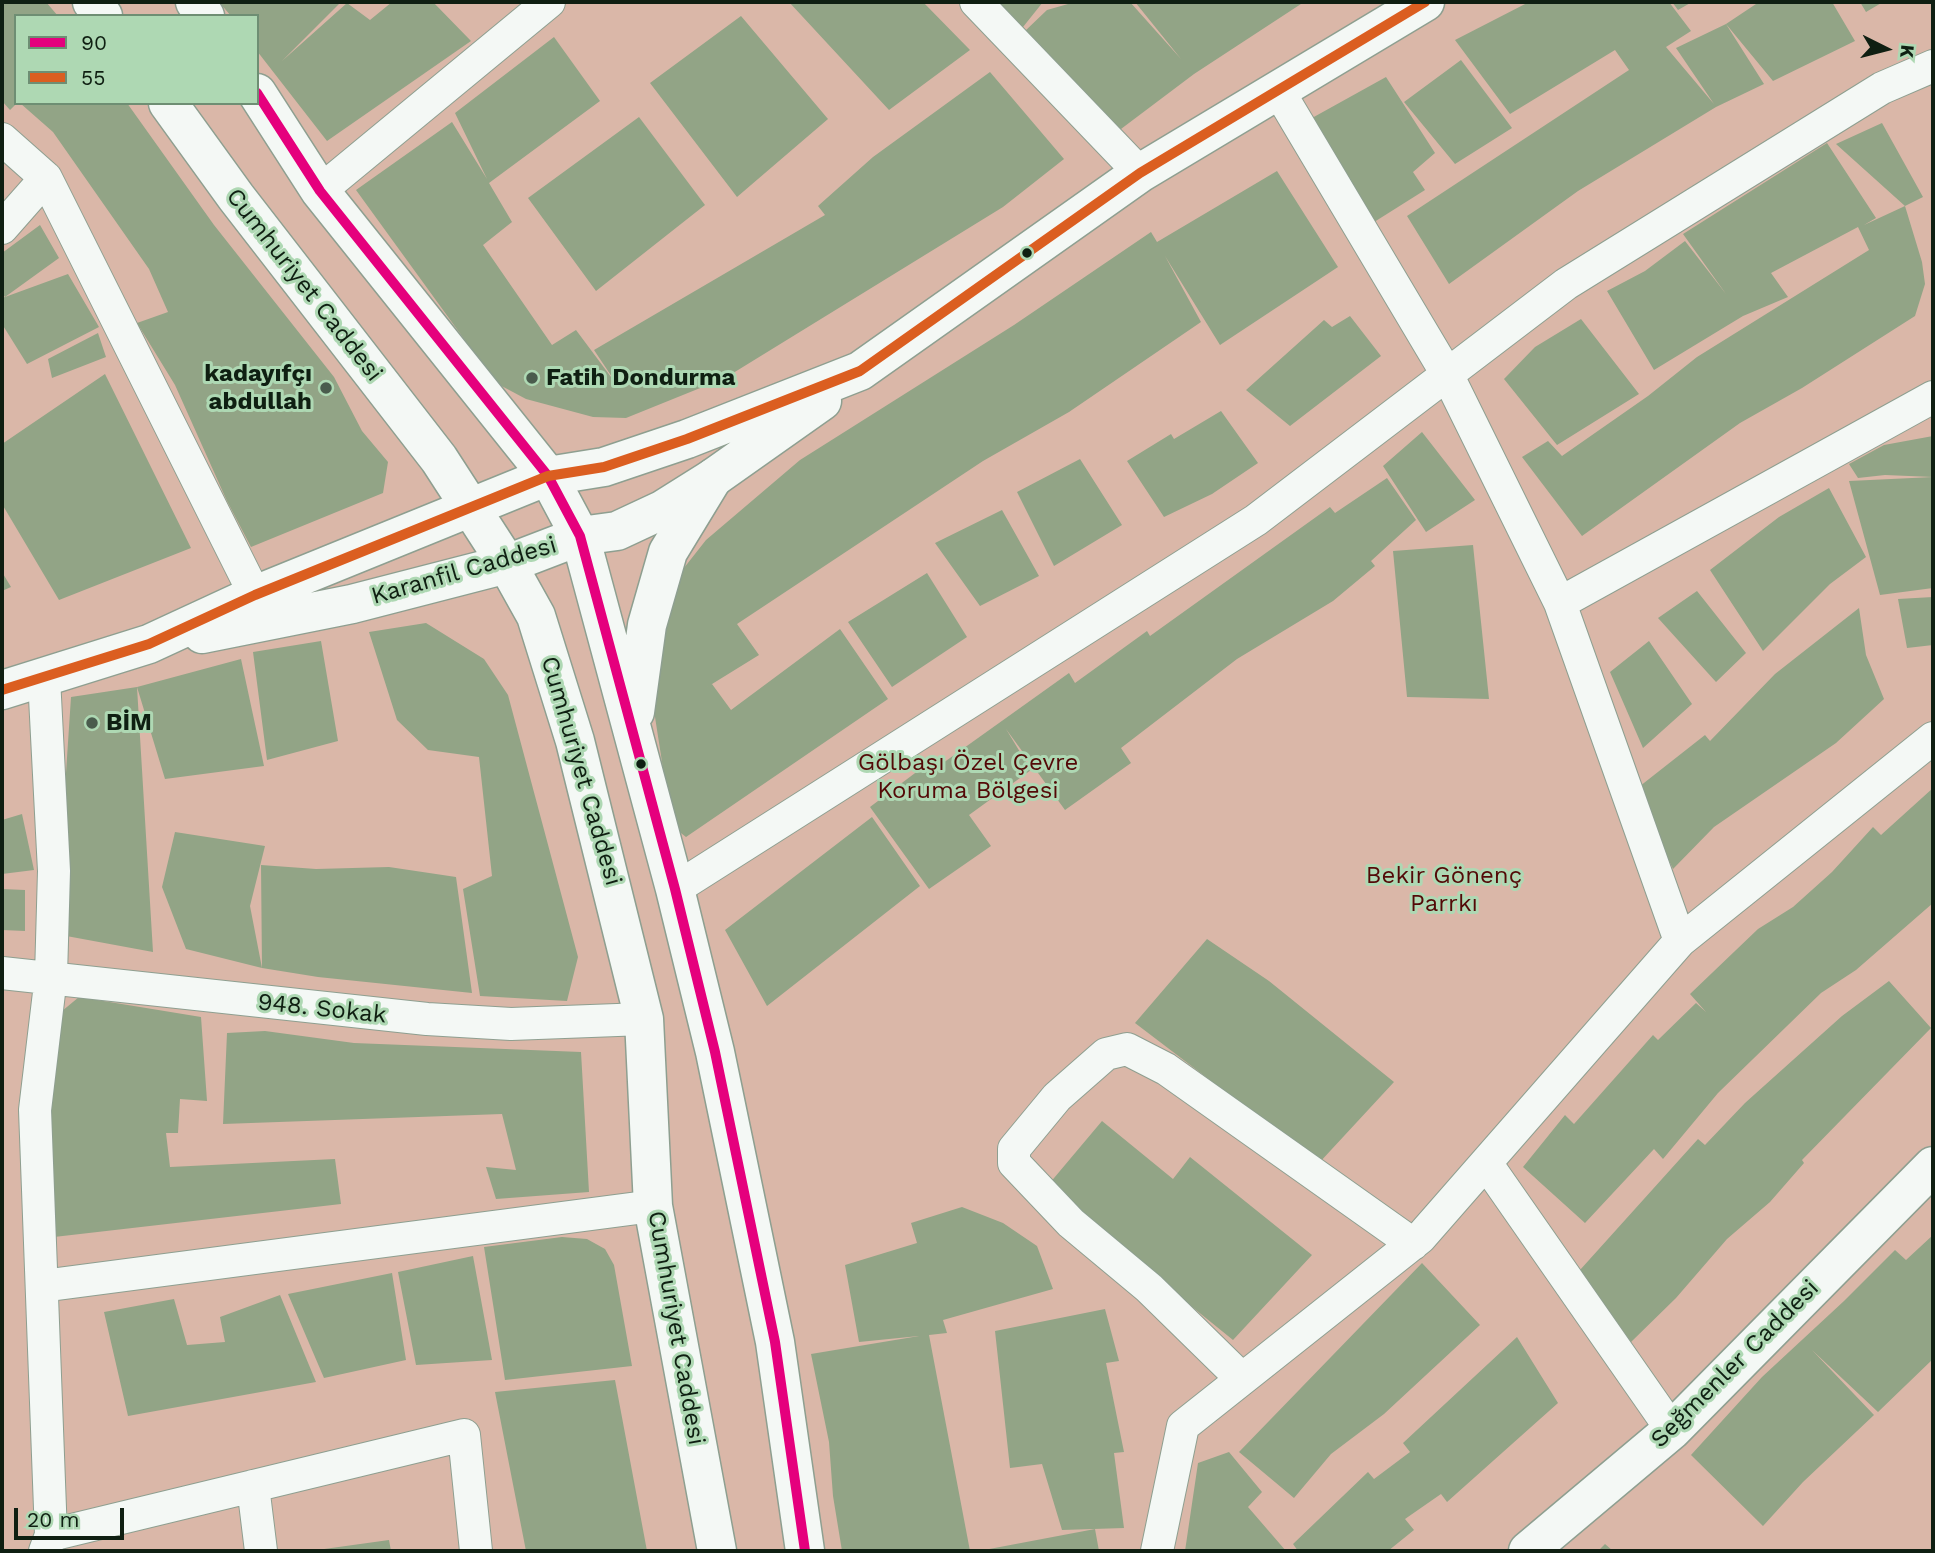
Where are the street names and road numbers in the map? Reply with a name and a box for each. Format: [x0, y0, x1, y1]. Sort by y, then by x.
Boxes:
street label: Cumhuriyet Caddesi [220, 183, 388, 387]
street label: Karanfil Caddesi [368, 531, 560, 611]
street label: Cumhuriyet Caddesi [534, 653, 628, 889]
street label: 948. Sokak [256, 988, 388, 1030]
street label: Cumhuriyet Caddesi [641, 1209, 711, 1447]
street label: Seğmenler Caddesi [1645, 1274, 1825, 1454]

